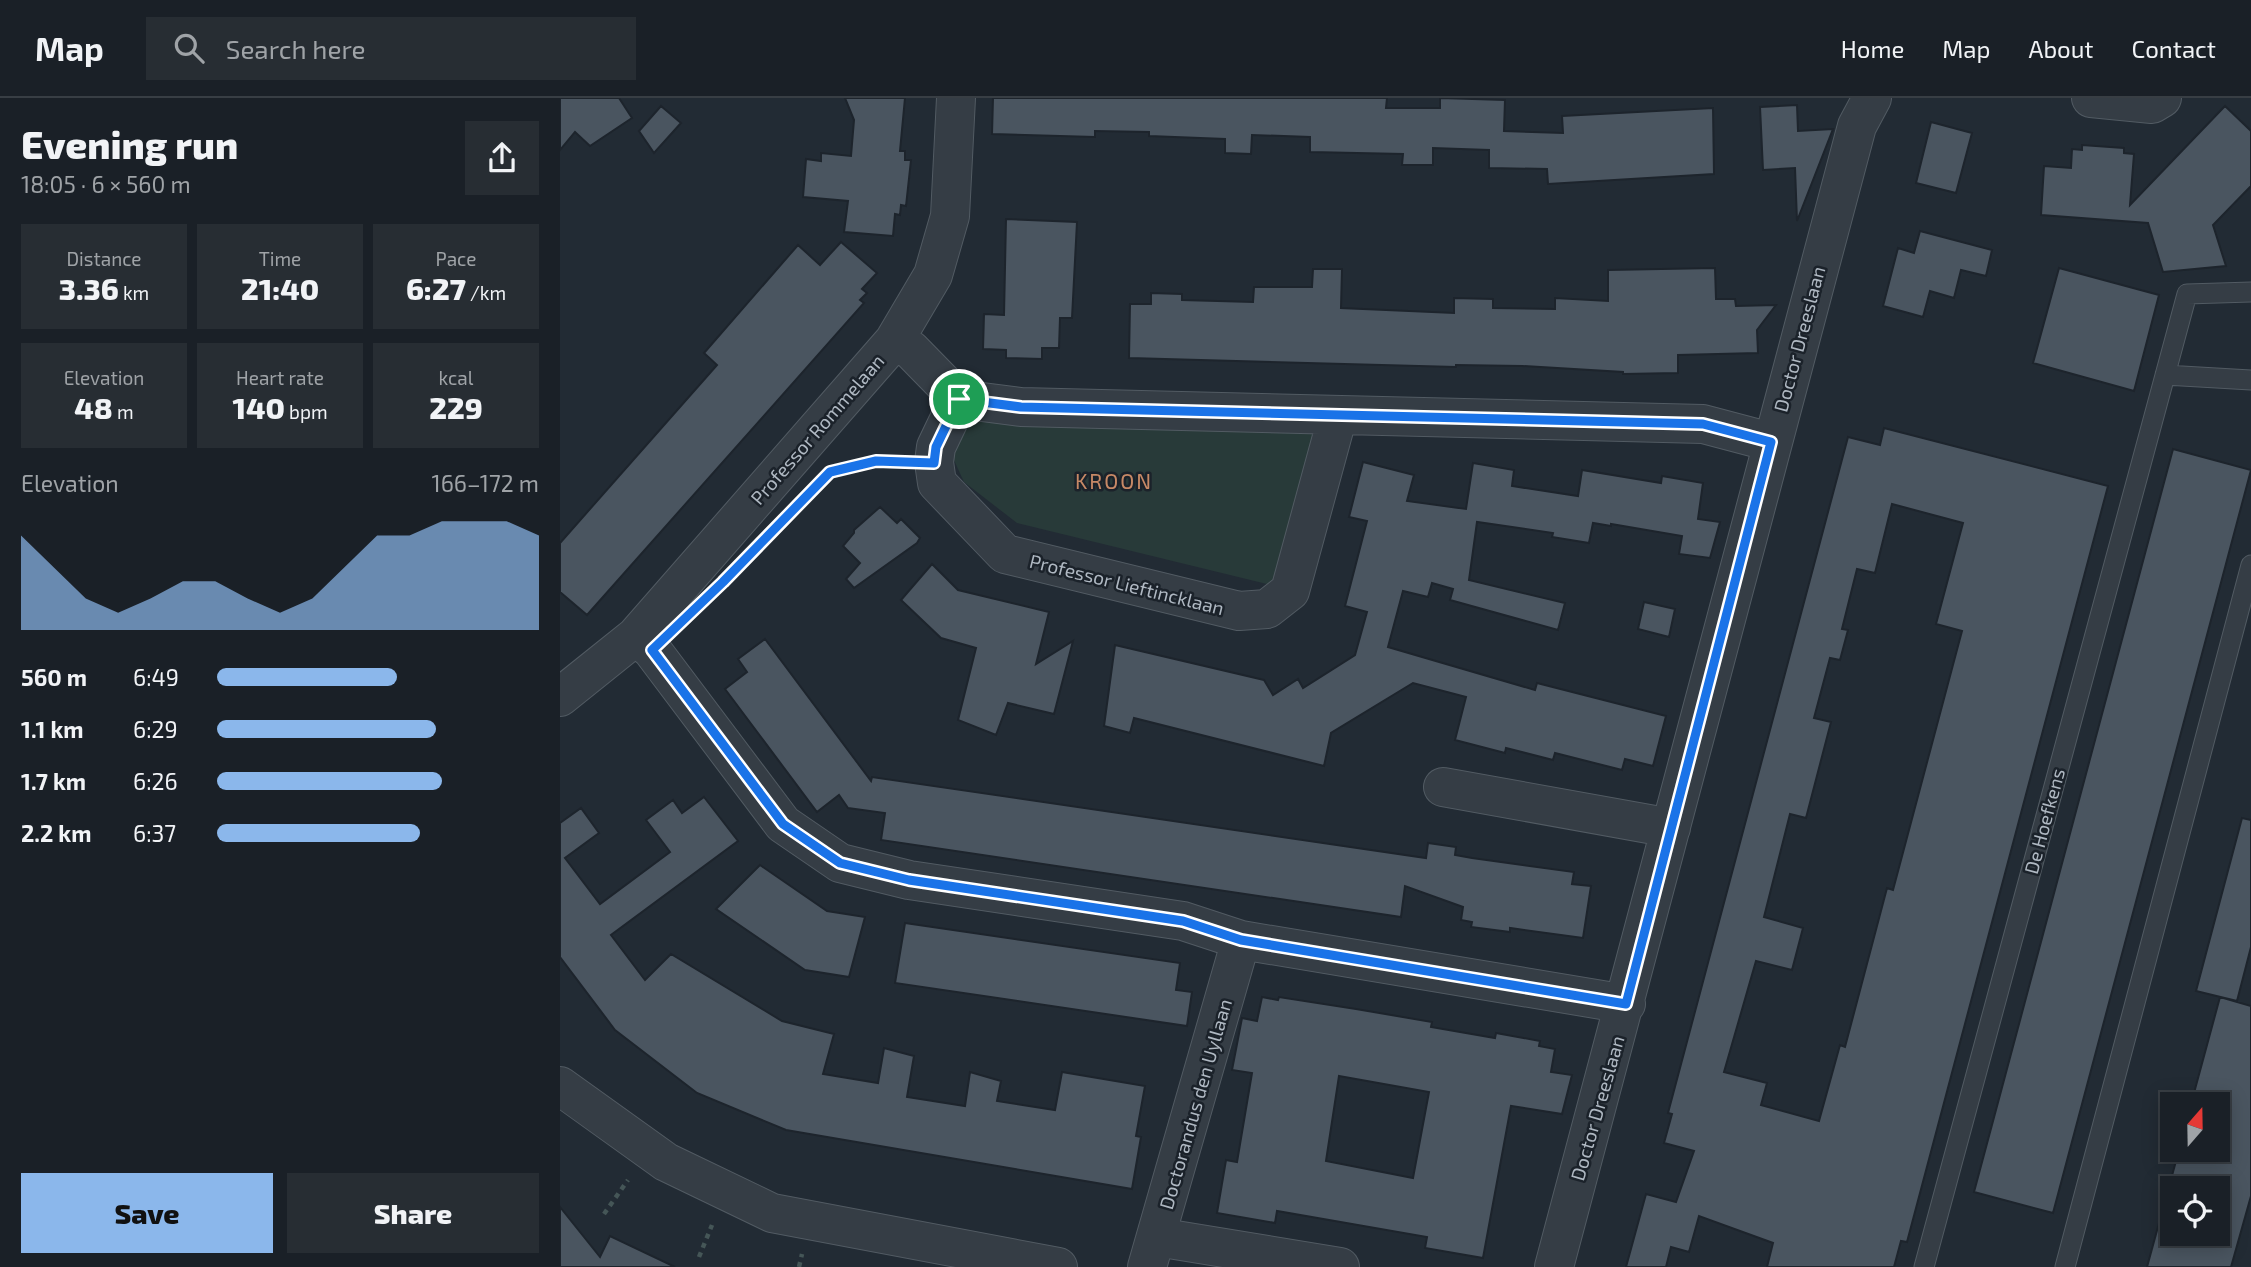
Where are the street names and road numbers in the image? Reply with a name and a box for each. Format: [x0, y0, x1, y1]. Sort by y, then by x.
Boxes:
street label: Doctor Dreeslaan [1769, 264, 1829, 414]
street label: Professor Rommelaan [745, 349, 889, 509]
street label: Professor Lieftincklaan [1027, 549, 1227, 619]
street label: De Hoefkens [2019, 766, 2069, 876]
street label: Doctorandus den Uyllaan [1154, 996, 1236, 1212]
street label: Doctor Dreeslaan [1565, 1033, 1629, 1183]

